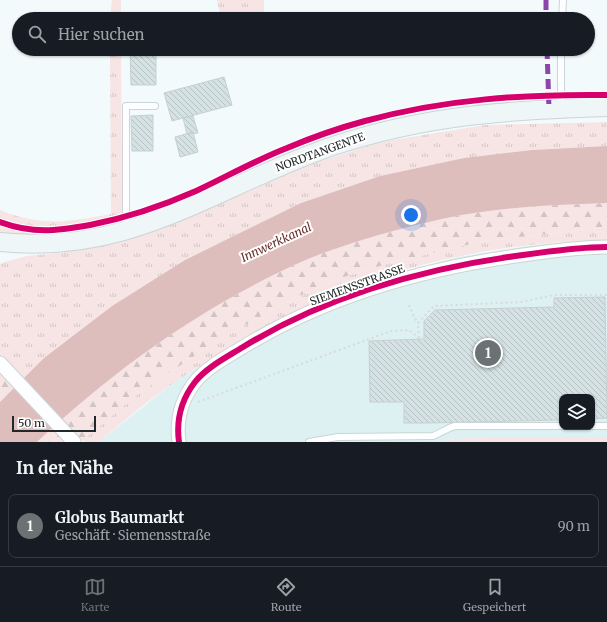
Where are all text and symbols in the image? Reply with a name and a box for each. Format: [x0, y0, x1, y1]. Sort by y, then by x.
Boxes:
search box [12, 12, 595, 56]
icon: search [26, 23, 48, 45]
text: Hier suchen [58, 25, 145, 44]
street label: NORDTANGENTE [273, 129, 367, 175]
your location [401, 205, 421, 225]
water label: Innwerkkanal [238, 219, 314, 265]
street label: SIEMENSSTRASSE [308, 261, 406, 309]
pin: 1 [475, 338, 501, 368]
map controls [559, 394, 595, 430]
button: layers [559, 394, 595, 430]
scale bar [12, 414, 96, 433]
text: 50 m [18, 416, 45, 430]
text: In der Nähe [16, 457, 113, 479]
text: Globus Baumarkt [55, 508, 184, 527]
text: 1 [27, 518, 33, 535]
text: 90 m [558, 518, 590, 535]
text: Geschäft · Siemensstraße [55, 527, 211, 544]
tab: Karte [81, 576, 109, 614]
tab: Route [271, 576, 301, 614]
tab: Gespeichert [463, 576, 526, 614]

